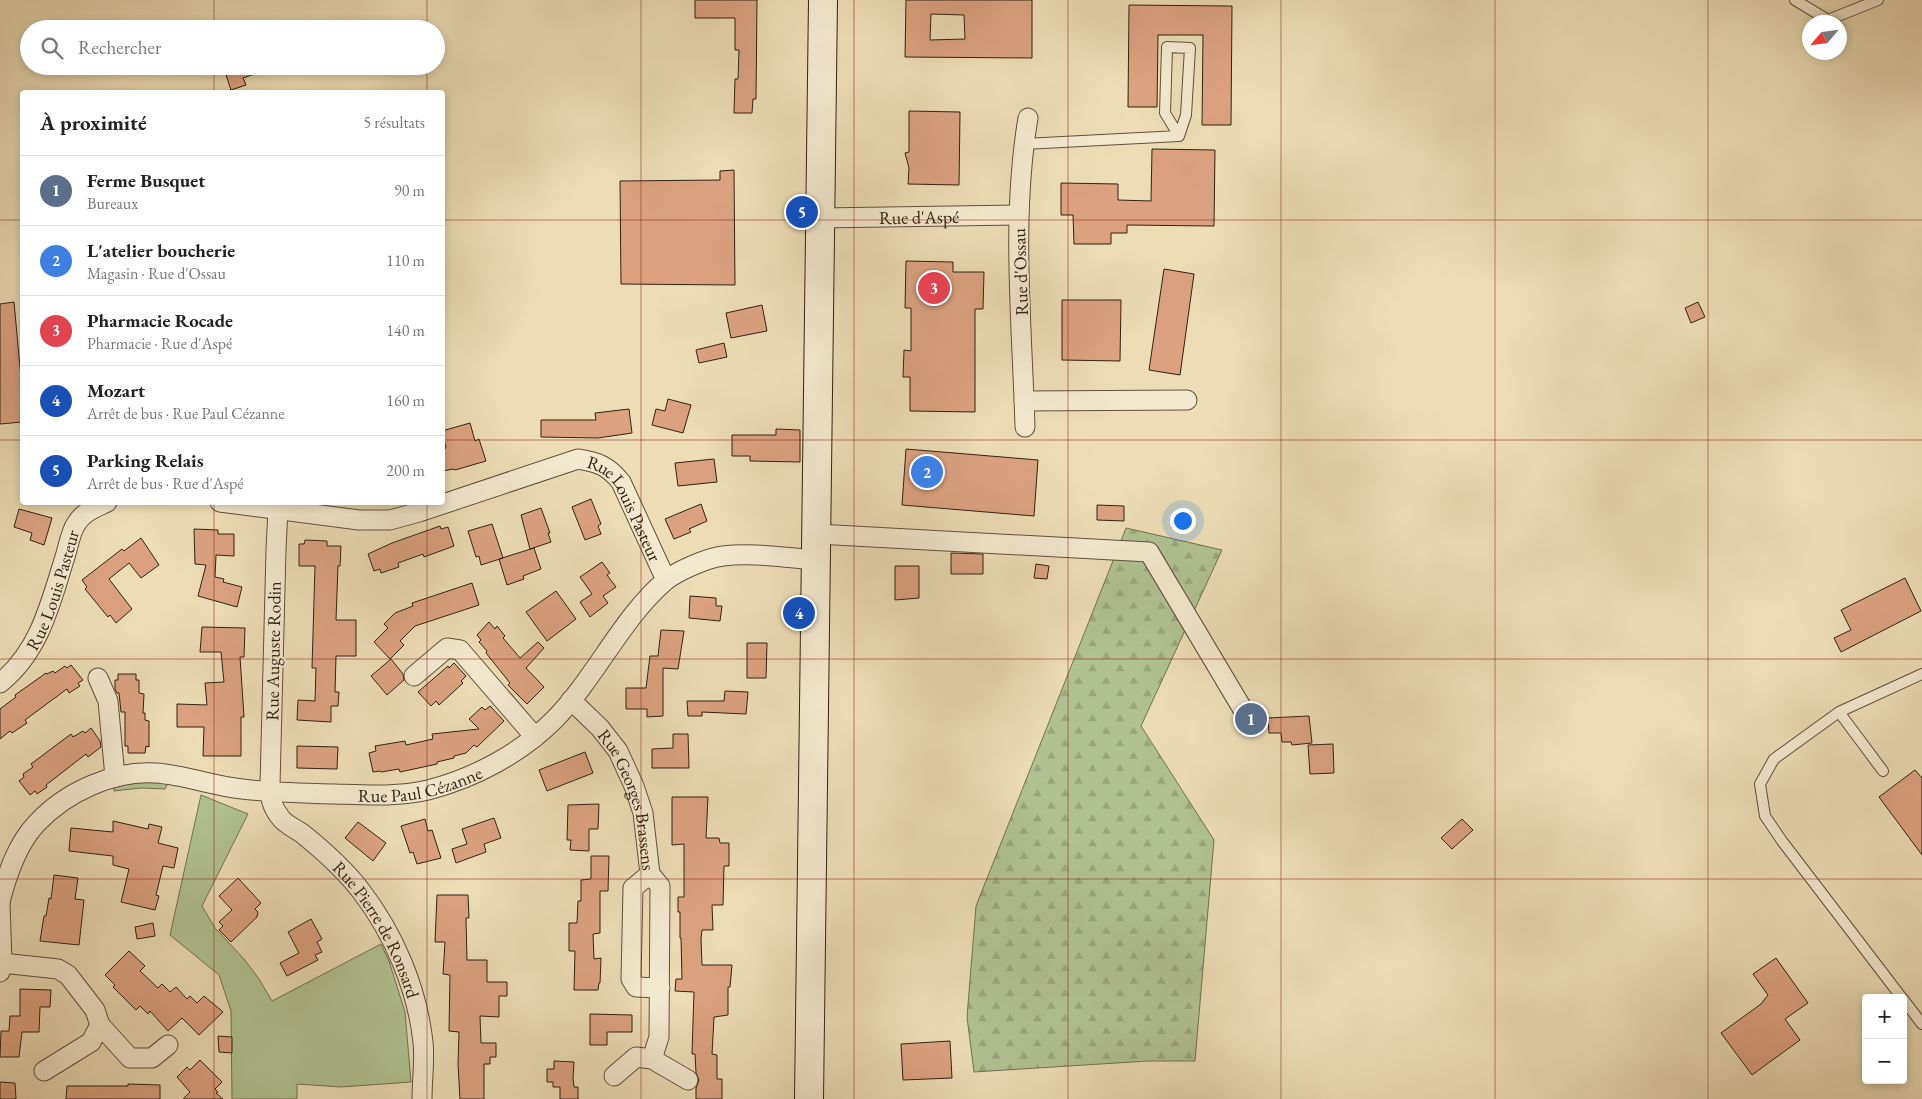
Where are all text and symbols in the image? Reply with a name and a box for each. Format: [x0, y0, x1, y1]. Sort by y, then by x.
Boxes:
north arrow [1802, 15, 1847, 60]
search box [20, 20, 445, 75]
icon: search [38, 34, 66, 62]
text: Rechercher [78, 35, 161, 60]
text: À proximité [40, 109, 147, 136]
text: 5 résultats [363, 112, 425, 133]
text: Ferme Busquet [87, 168, 205, 193]
text: 1 [52, 180, 60, 201]
text: 90 m [394, 180, 425, 201]
text: Bureaux [87, 193, 138, 214]
pin: 5 [786, 193, 818, 231]
street label: Rue d'Aspé [879, 204, 959, 229]
street label: Rue d'Ossau [1007, 227, 1033, 316]
text: L'atelier boucherie [87, 238, 235, 263]
text: 2 [52, 250, 60, 271]
text: 110 m [386, 250, 425, 271]
text: Magasin · Rue d'Ossau [87, 263, 226, 284]
pin: 3 [918, 269, 950, 307]
text: Pharmacie Rocade [87, 308, 233, 333]
text: 3 [52, 320, 60, 341]
text: 140 m [386, 320, 425, 341]
text: Pharmacie · Rue d'Aspé [87, 333, 232, 354]
text: Mozart [87, 378, 145, 403]
text: 4 [52, 390, 60, 411]
text: 160 m [386, 390, 425, 411]
text: Arrêt de bus · Rue Paul Cézanne [87, 403, 285, 424]
text: Parking Relais [87, 448, 204, 473]
street label: Rue Louis Pasteur [585, 450, 667, 565]
pin: 2 [911, 453, 943, 491]
text: 5 [52, 460, 60, 481]
text: 200 m [386, 460, 425, 481]
text: Arrêt de bus · Rue d'Aspé [87, 473, 244, 494]
your location [1170, 508, 1196, 534]
street label: Rue Louis Pasteur [20, 526, 84, 654]
street label: Rue Auguste Rodin [260, 581, 286, 721]
pin: 4 [783, 594, 815, 632]
pin: 1 [1235, 700, 1267, 738]
street label: Rue Georges Brassens [593, 724, 661, 872]
street label: Rue Paul Cézanne [358, 760, 485, 807]
street label: Rue Pierre de Ronsard [328, 856, 426, 1001]
map controls [1862, 994, 1907, 1084]
button: + [1862, 994, 1907, 1039]
button: − [1862, 1039, 1907, 1084]

